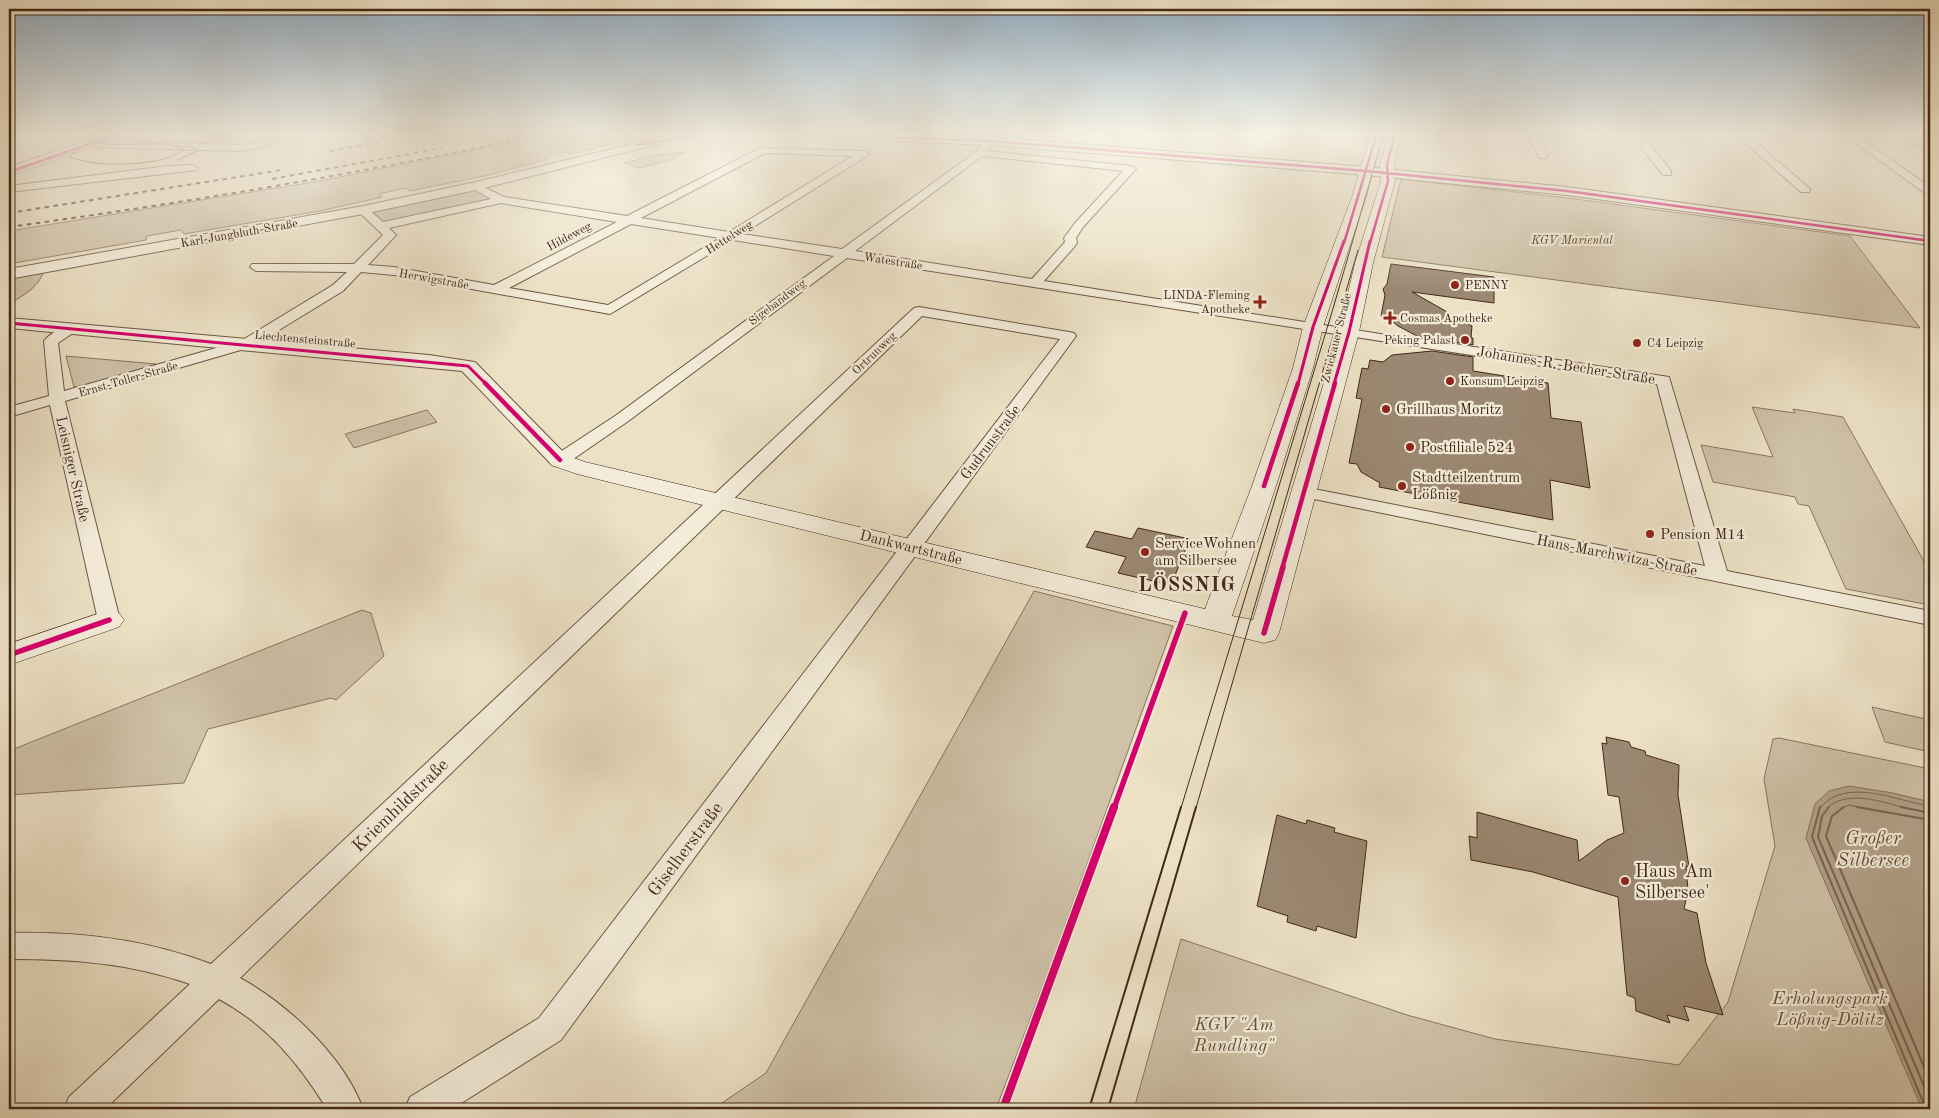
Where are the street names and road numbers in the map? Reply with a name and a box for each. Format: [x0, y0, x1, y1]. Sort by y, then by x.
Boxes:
street label: Karl-Jungbluth-Straße [180, 218, 299, 250]
street label: Hettelweg [704, 218, 756, 257]
street label: Hildeweg [545, 220, 594, 254]
street label: Watestraße [862, 251, 924, 273]
street label: Herwigstraße [398, 268, 470, 292]
street label: Sigebandweg [747, 277, 809, 328]
street label: Zwickauer Straße [1320, 292, 1354, 384]
street label: Liechtensteinstraße [254, 330, 356, 350]
street label: Ortrunweg [850, 330, 899, 378]
street label: Johannes-R.-Becher-Straße [1476, 345, 1656, 388]
street label: Ernst-Toller-Straße [77, 360, 180, 400]
street label: Gudrunstraße [958, 403, 1024, 483]
street label: Leisniger Straße [52, 415, 91, 524]
street label: Dankwartstraße [858, 528, 964, 568]
street label: Hans-Marchwitza-Straße [1535, 533, 1699, 579]
street label: Kriemhildstraße [349, 756, 452, 856]
street label: Giselherstraße [645, 799, 727, 900]

